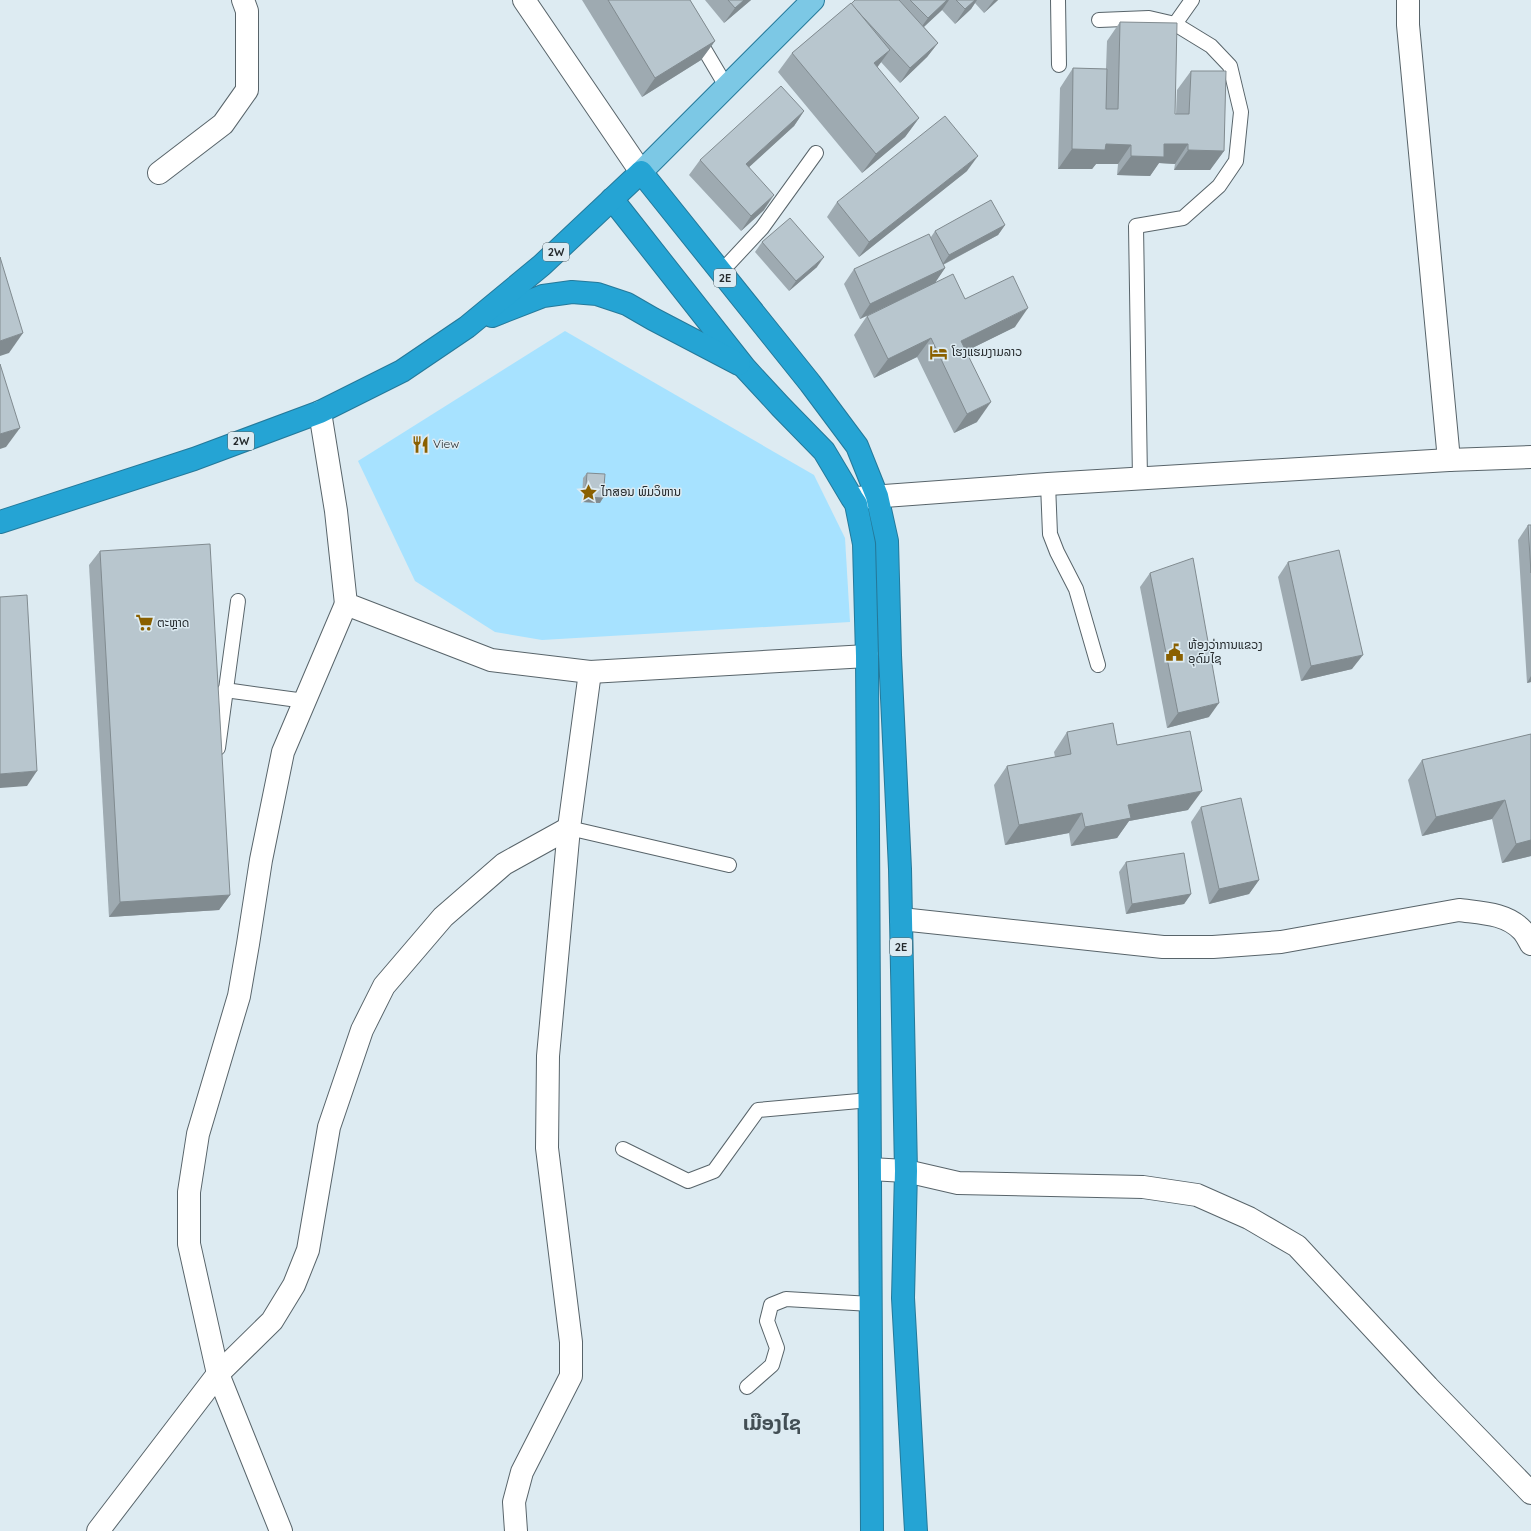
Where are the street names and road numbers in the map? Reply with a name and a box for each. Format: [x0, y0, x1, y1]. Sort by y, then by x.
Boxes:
road number: 2W [543, 243, 569, 261]
road number: 2E [714, 269, 736, 287]
road number: 2W [228, 432, 254, 450]
road number: 2E [890, 938, 912, 956]

